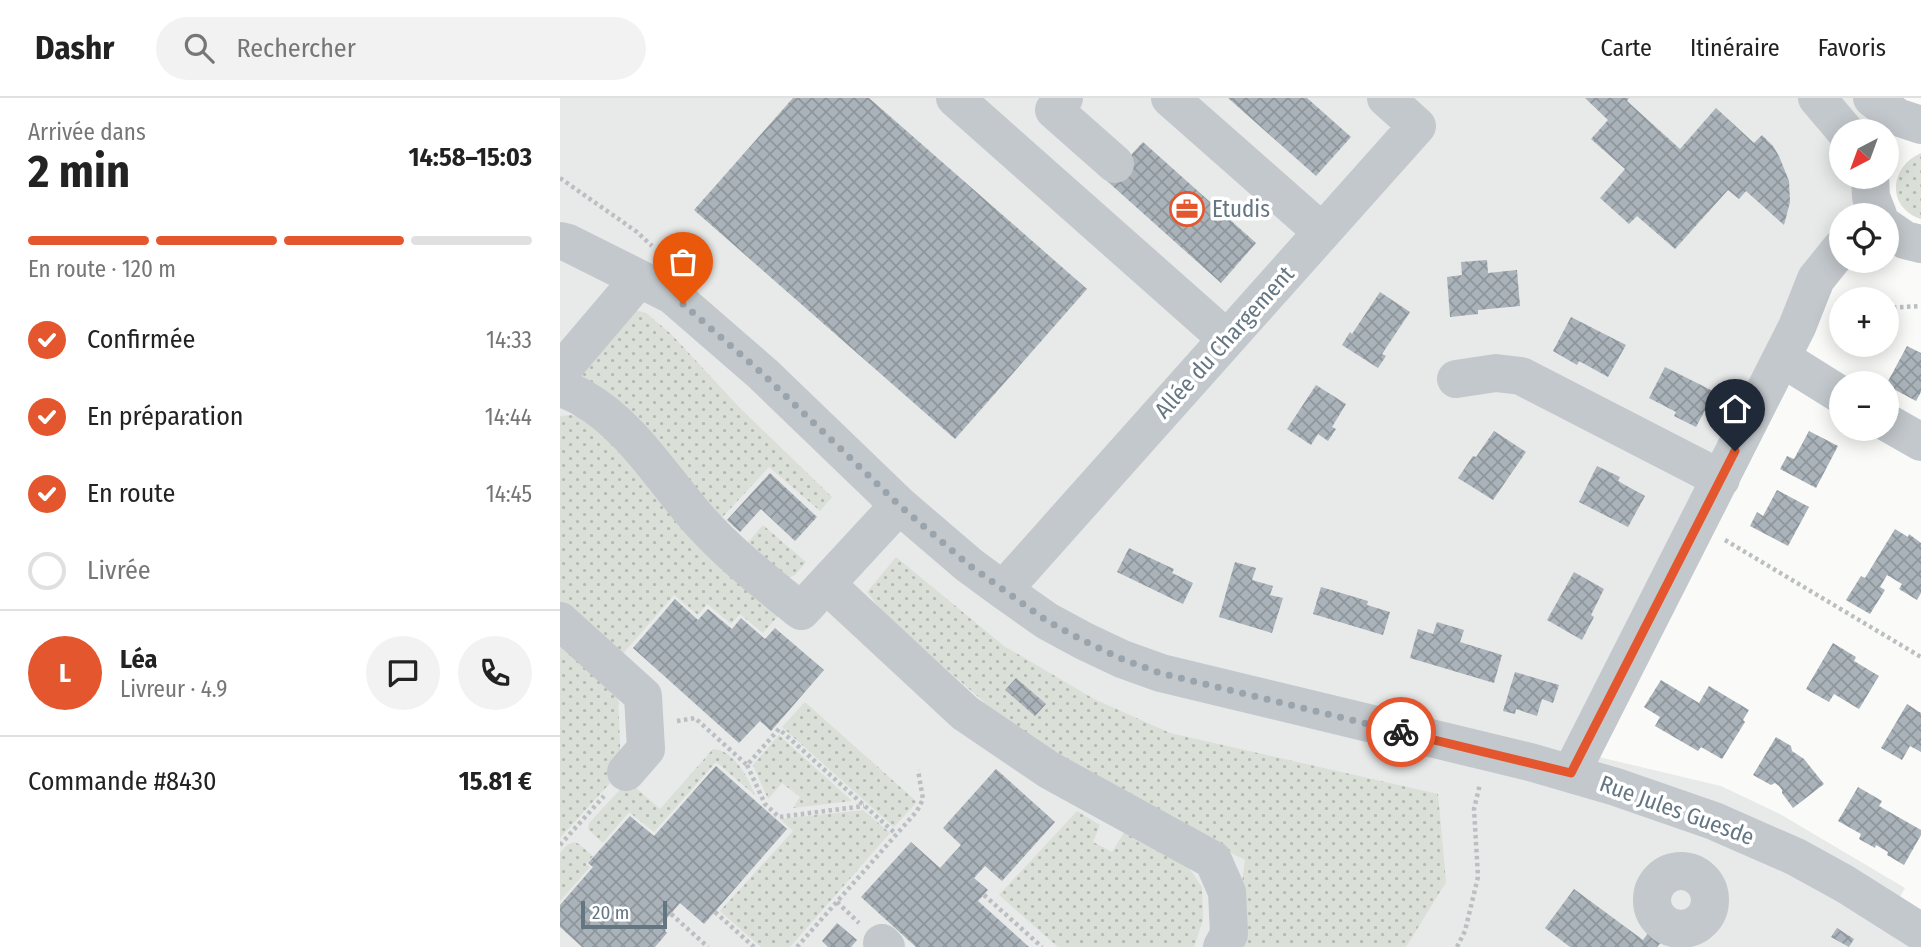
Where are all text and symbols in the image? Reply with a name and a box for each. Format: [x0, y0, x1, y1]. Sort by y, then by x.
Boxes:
search box [156, 17, 646, 80]
text: Dashr [35, 28, 114, 68]
icon: search [180, 29, 218, 67]
text: Rechercher [236, 33, 356, 64]
text: Carte [1601, 34, 1652, 62]
text: Itinéraire [1690, 34, 1780, 62]
text: Favoris [1818, 34, 1886, 62]
text: Arrivée dans [28, 118, 146, 146]
north arrow [1829, 119, 1899, 189]
map controls [1829, 119, 1899, 441]
text: 14:58–15:03 [408, 142, 532, 173]
text: 2 min [28, 144, 130, 199]
office icon: Etudis [1168, 190, 1206, 228]
place label: Etudis [1212, 195, 1270, 223]
button: locate [1829, 203, 1899, 273]
pin [653, 232, 713, 304]
icon: bag [664, 243, 702, 281]
text: En route · 120 m [28, 255, 176, 283]
street label: Allée du Chargement [1148, 260, 1300, 424]
button: + [1829, 287, 1899, 357]
icon: check [28, 321, 66, 359]
text: Confirmée [87, 324, 195, 355]
text: 14:33 [486, 326, 532, 354]
button: − [1829, 371, 1899, 441]
pin [1705, 379, 1765, 451]
icon: home [1716, 390, 1754, 428]
icon: check [28, 398, 66, 436]
text: En préparation [87, 401, 244, 432]
text: 14:44 [485, 403, 532, 431]
icon: check [28, 475, 66, 513]
text: En route [87, 478, 175, 509]
text: 14:45 [486, 480, 532, 508]
text: Livrée [87, 555, 151, 586]
button: chat [366, 636, 440, 710]
button: phone [458, 636, 532, 710]
text: Léa [120, 644, 157, 675]
text: L [59, 658, 71, 689]
text: Livreur · 4.9 [120, 675, 227, 703]
courier [1366, 697, 1436, 767]
icon: bike [1382, 713, 1420, 751]
text: Commande #8430 [28, 766, 216, 797]
text: 15.81 € [459, 766, 532, 797]
street label: Rue Jules Guesde [1596, 769, 1758, 851]
scale bar [581, 898, 667, 930]
text: 20 m [592, 901, 629, 924]

